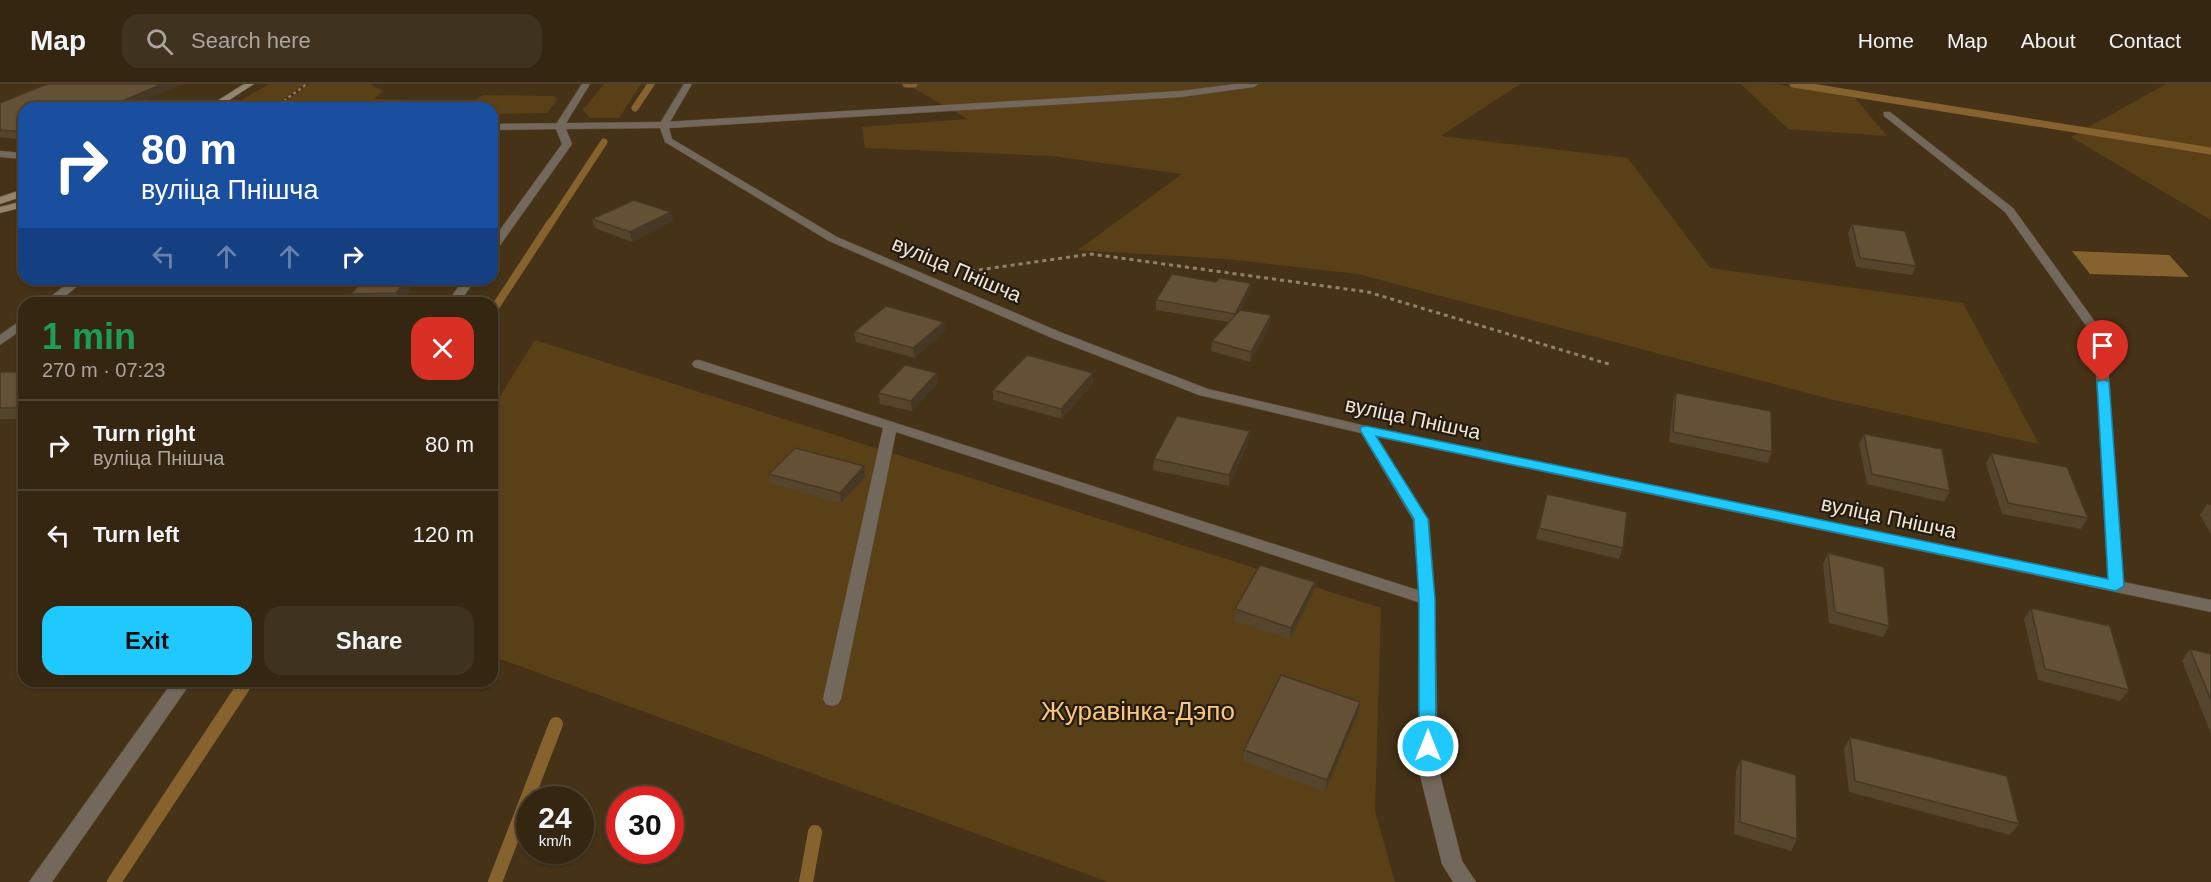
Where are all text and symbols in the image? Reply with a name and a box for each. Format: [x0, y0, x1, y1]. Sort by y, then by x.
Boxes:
search box [122, 14, 542, 68]
text: Map [30, 25, 86, 56]
icon: search [143, 25, 176, 58]
text: Search here [191, 28, 311, 53]
text: Home [1858, 29, 1914, 52]
text: Map [1947, 29, 1988, 52]
text: About [2021, 29, 2076, 52]
text: Contact [2109, 29, 2181, 52]
icon: right [42, 126, 120, 204]
text: 80 m [141, 126, 237, 173]
text: вуліца Пнішча [141, 175, 318, 205]
street label: вуліца Пнішча [889, 231, 1025, 307]
icon: left [147, 240, 180, 273]
icon: ahead [210, 240, 243, 273]
icon: ahead [273, 240, 306, 273]
icon: right [336, 240, 369, 273]
text: 1 min [42, 316, 136, 357]
button: close [411, 317, 474, 380]
pin [2077, 320, 2128, 382]
icon: arrive [2086, 329, 2119, 362]
text: 270 m · 07:23 [42, 359, 165, 381]
street label: вуліца Пнішча [1343, 392, 1483, 444]
text: Turn right [93, 421, 195, 446]
icon: right [42, 429, 75, 462]
text: 80 m [425, 432, 474, 457]
text: вуліца Пнішча [93, 447, 224, 469]
street label: вуліца Пнішча [1819, 491, 1959, 543]
icon: left [42, 519, 75, 552]
text: Turn left [93, 522, 179, 547]
text: 120 m [413, 522, 474, 547]
button: Exit [42, 606, 252, 675]
button: Share [264, 606, 474, 675]
park label: Журавінка-Дэпо [1041, 696, 1235, 726]
position arrow [1396, 714, 1460, 778]
speed limit sign: 30 [606, 786, 684, 864]
text: 24 [538, 801, 572, 834]
text: km/h [539, 832, 571, 849]

